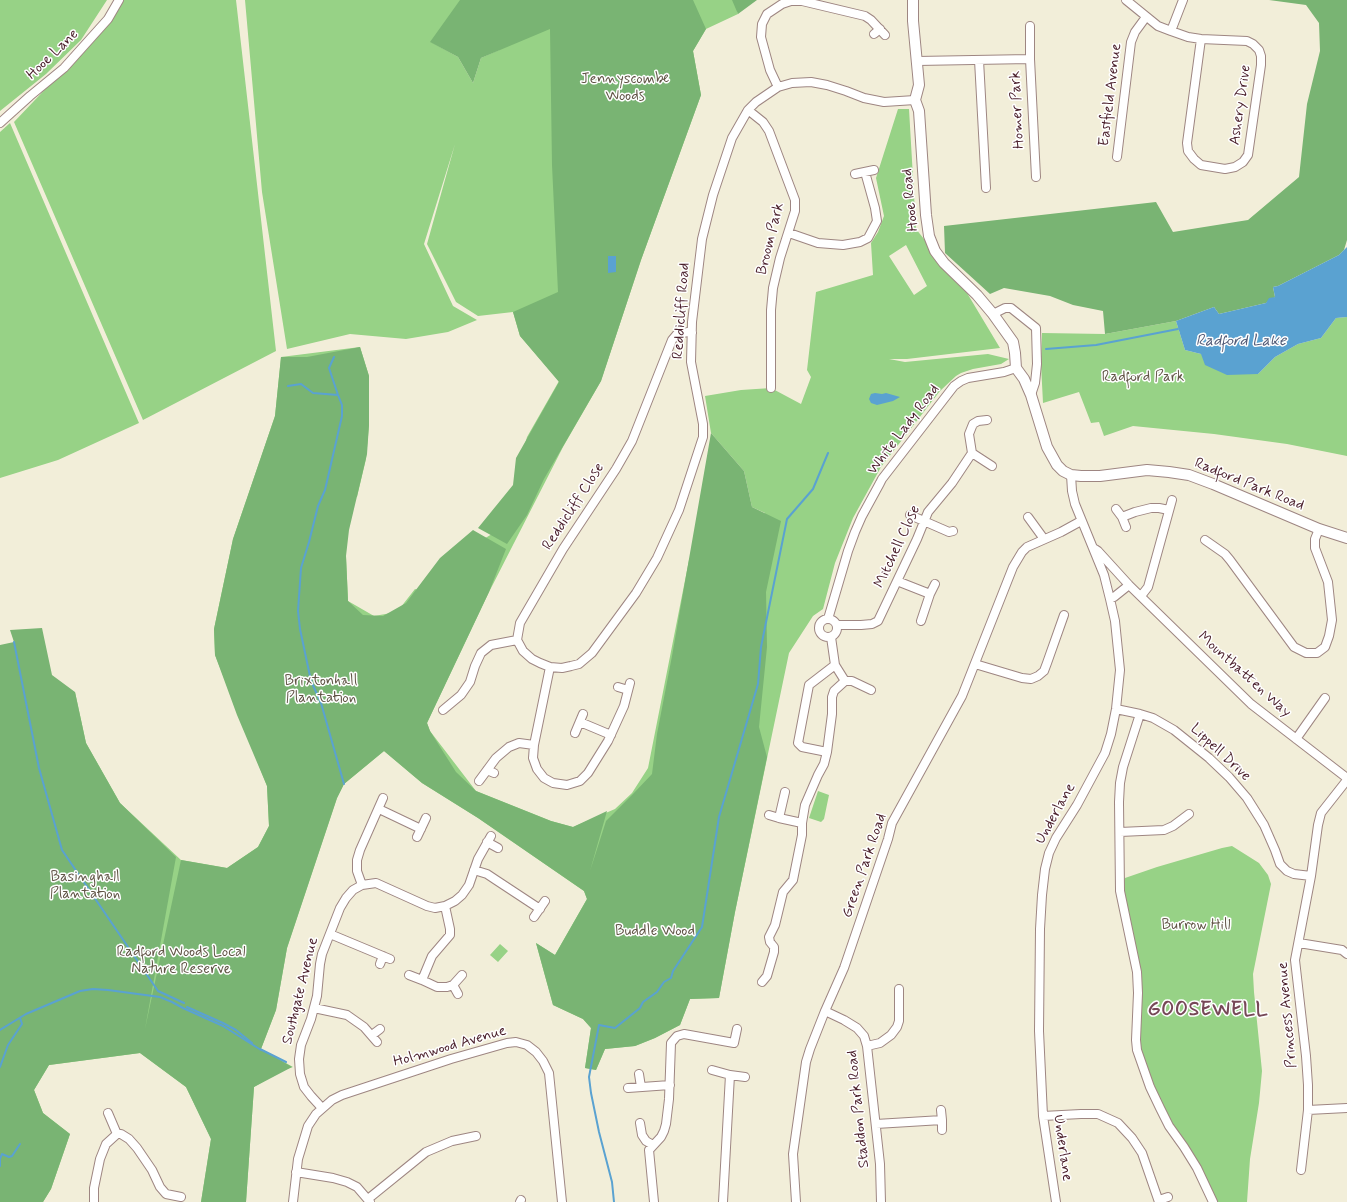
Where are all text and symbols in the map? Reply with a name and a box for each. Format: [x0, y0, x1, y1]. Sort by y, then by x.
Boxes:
street label: Hooe Lane [23, 26, 83, 84]
street label: Eastfield Avenue [1096, 43, 1126, 147]
street label: Ashery Drive [1226, 64, 1256, 146]
park label: Jennyscombe Woods [581, 71, 669, 106]
street label: Homer Park [1007, 71, 1029, 149]
street label: Hooe Road [899, 168, 923, 232]
street label: Broom Park [753, 201, 789, 277]
street label: Reddicliff Road [670, 262, 694, 360]
water label: Radford Lake [1196, 332, 1286, 352]
park label: Radford Park [1102, 369, 1184, 387]
street label: White Lady Road [864, 381, 944, 479]
street label: Radford Park Road [1192, 455, 1306, 515]
street label: Reddicliff Close [539, 460, 609, 554]
street label: Mitchell Close [871, 503, 925, 591]
street label: Mountbatten Way [1194, 628, 1294, 722]
park label: Brixtonhall Plantation [285, 673, 357, 708]
street label: Lippell Drive [1186, 720, 1254, 786]
street label: Underlane [1032, 780, 1080, 848]
street label: Green Park Road [839, 812, 891, 920]
park label: Basinghall Plantation [50, 869, 120, 904]
park label: Burrow Hill [1161, 917, 1231, 935]
park label: Buddle Wood [615, 923, 695, 941]
street label: Southgate Avenue [279, 936, 323, 1046]
park label: Radford Woods Local Nature Reserve [117, 944, 245, 979]
street label: Princess Avenue [1274, 961, 1302, 1069]
district label: GOOSEWELL [1150, 1000, 1266, 1022]
street label: Holmwood Avenue [391, 1022, 509, 1072]
street label: Staddon Park Road [844, 1049, 874, 1169]
street label: Underlane [1048, 1114, 1076, 1182]

